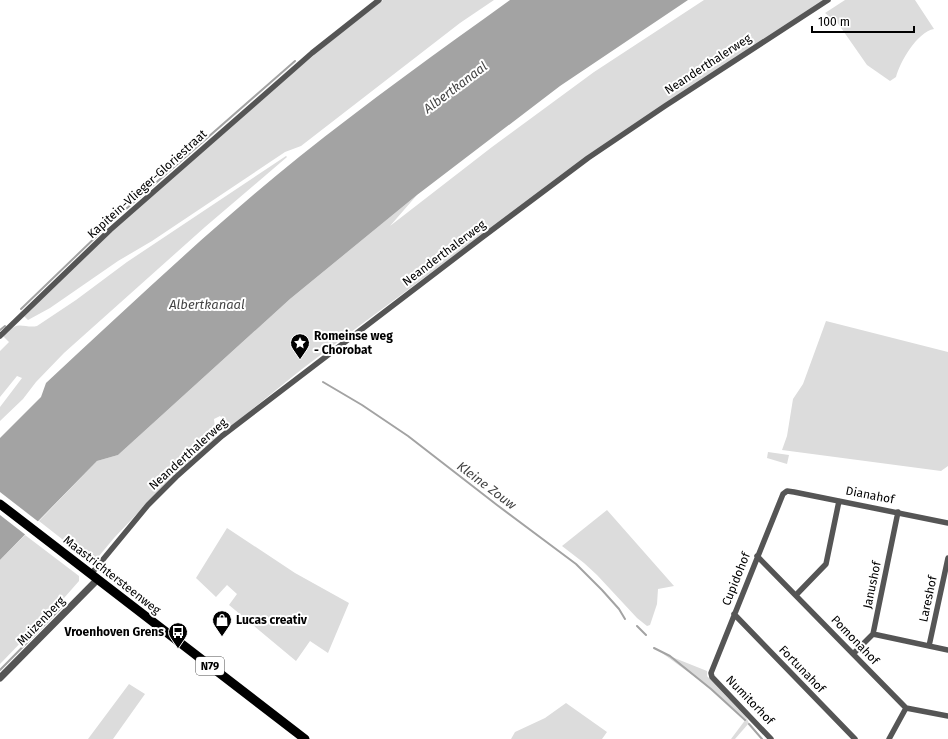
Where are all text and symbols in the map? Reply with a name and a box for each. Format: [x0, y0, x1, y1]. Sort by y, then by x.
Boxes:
scale bar [812, 8, 914, 34]
text: 100 m [818, 15, 850, 29]
street label: Neanderthalerweg [662, 30, 755, 97]
water label: Albertkanaal [420, 59, 490, 117]
street label: Kapitein-Vlieger-Gloriestraat [85, 126, 210, 241]
street label: Neanderthalerweg [400, 217, 489, 289]
water label: Albertkanaal [168, 297, 245, 312]
place label: Romeinse weg - Chorobat [314, 329, 393, 357]
place icon: Romeinse weg - Chorobat [289, 332, 311, 360]
street label: Neanderthalerweg [146, 415, 231, 493]
water label: Kleine Zouw [454, 458, 520, 513]
street label: Dianahof [844, 483, 896, 507]
street label: Maastrichtersteenweg [61, 533, 164, 618]
street label: Cupidohof [719, 549, 753, 608]
street label: Janushof [860, 559, 884, 610]
street label: Lareshof [916, 574, 940, 623]
street label: Muizenberg [14, 593, 68, 648]
shop icon: Lucas creativ [211, 609, 233, 637]
place label: Lucas creativ [236, 613, 308, 627]
street label: Pomonahof [828, 613, 882, 668]
bus stop icon: Vroenhoven Grens [167, 621, 189, 649]
place label: Vroenhoven Grens [63, 625, 164, 639]
street label: Fortunahof [776, 643, 829, 696]
road number: N79 [196, 657, 224, 675]
street label: Numitorhof [723, 673, 777, 728]

